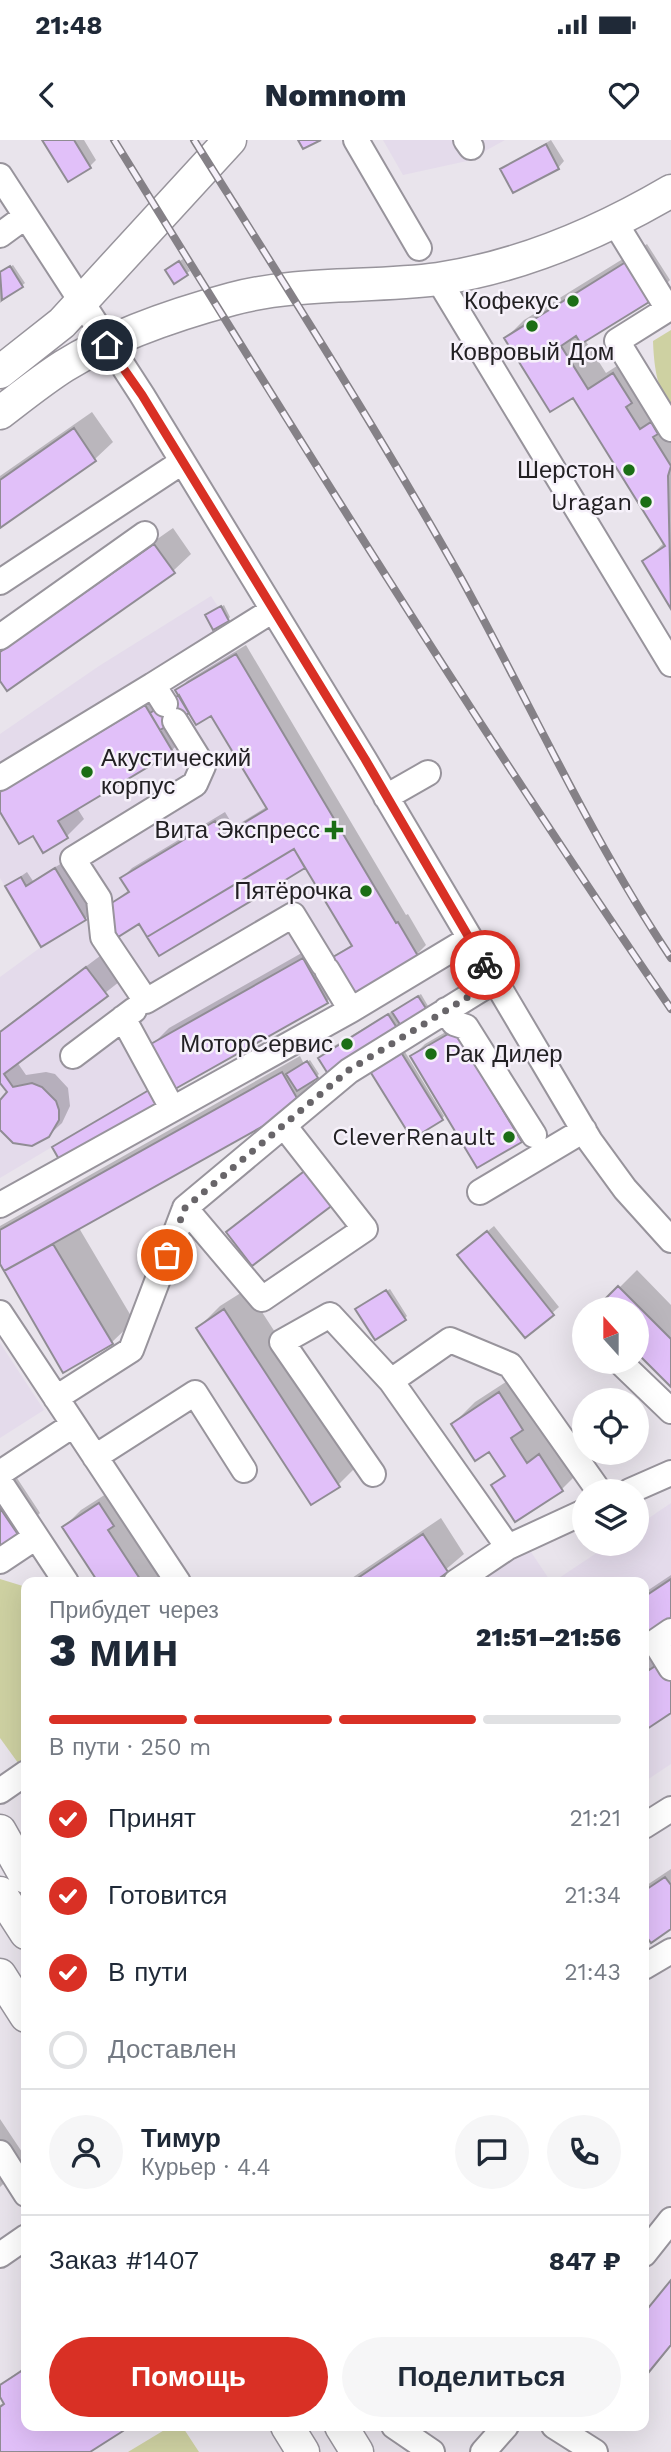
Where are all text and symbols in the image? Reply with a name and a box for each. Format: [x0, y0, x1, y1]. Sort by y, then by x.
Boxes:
text: 21:48 [35, 10, 103, 40]
icon: back [28, 76, 66, 114]
text: Nomnom [265, 76, 406, 114]
icon: heart [605, 76, 643, 114]
place label: Кофекус [464, 287, 559, 315]
marker: Кофекус [565, 293, 581, 309]
pin [77, 315, 137, 375]
marker: Ковровый Дом [524, 318, 540, 334]
icon: home [88, 326, 126, 364]
place label: Ковровый Дом [450, 338, 614, 366]
place label: Шерстон [517, 456, 615, 484]
marker: Шерстон [621, 462, 637, 478]
place label: Uragan [551, 488, 632, 516]
marker: Uragan [638, 494, 654, 510]
place label: Акустический корпус [101, 744, 251, 800]
marker: Акустический корпус [79, 764, 95, 780]
place label: Вита Экспресс [155, 816, 320, 844]
marker: Вита Экспресс [326, 822, 342, 838]
place label: Пятёрочка [234, 877, 353, 905]
marker: Пятёрочка [358, 883, 374, 899]
courier [450, 930, 520, 1000]
icon: bike [466, 946, 504, 984]
place label: МоторСервис [180, 1030, 333, 1058]
marker: МоторСервис [339, 1036, 355, 1052]
place label: Рак Дилер [445, 1040, 563, 1068]
marker: Рак Дилер [423, 1046, 439, 1062]
place label: CleverRenault [332, 1123, 495, 1151]
marker: CleverRenault [501, 1129, 517, 1145]
pin [137, 1225, 197, 1285]
icon: bag [148, 1236, 186, 1274]
north arrow [572, 1297, 649, 1374]
map controls [572, 1297, 649, 1556]
button: locate [572, 1388, 649, 1465]
button: layers [572, 1479, 649, 1556]
text: Прибудет через [49, 1597, 219, 1624]
text: 21:51–21:56 [476, 1622, 621, 1652]
text: 3 мин [49, 1623, 179, 1677]
text: В пути · 250 m [49, 1734, 211, 1761]
icon: check [49, 1800, 87, 1838]
text: Принят [108, 1803, 196, 1833]
text: 21:21 [569, 1805, 621, 1832]
icon: check [49, 1877, 87, 1915]
text: Готовится [108, 1880, 227, 1910]
text: 21:34 [564, 1882, 621, 1909]
icon: check [49, 1954, 87, 1992]
text: В пути [108, 1957, 188, 1987]
text: 21:43 [564, 1959, 621, 1986]
text: Доставлен [108, 2034, 237, 2064]
button: person [49, 2115, 123, 2189]
button: chat [455, 2115, 529, 2189]
button: phone [547, 2115, 621, 2189]
text: Тимур [141, 2123, 221, 2153]
text: Курьер · 4.4 [141, 2154, 271, 2181]
text: Заказ #1407 [49, 2245, 199, 2275]
text: 847 ₽ [549, 2246, 621, 2276]
button: Помощь [49, 2337, 328, 2417]
button: Поделиться [342, 2337, 621, 2417]

